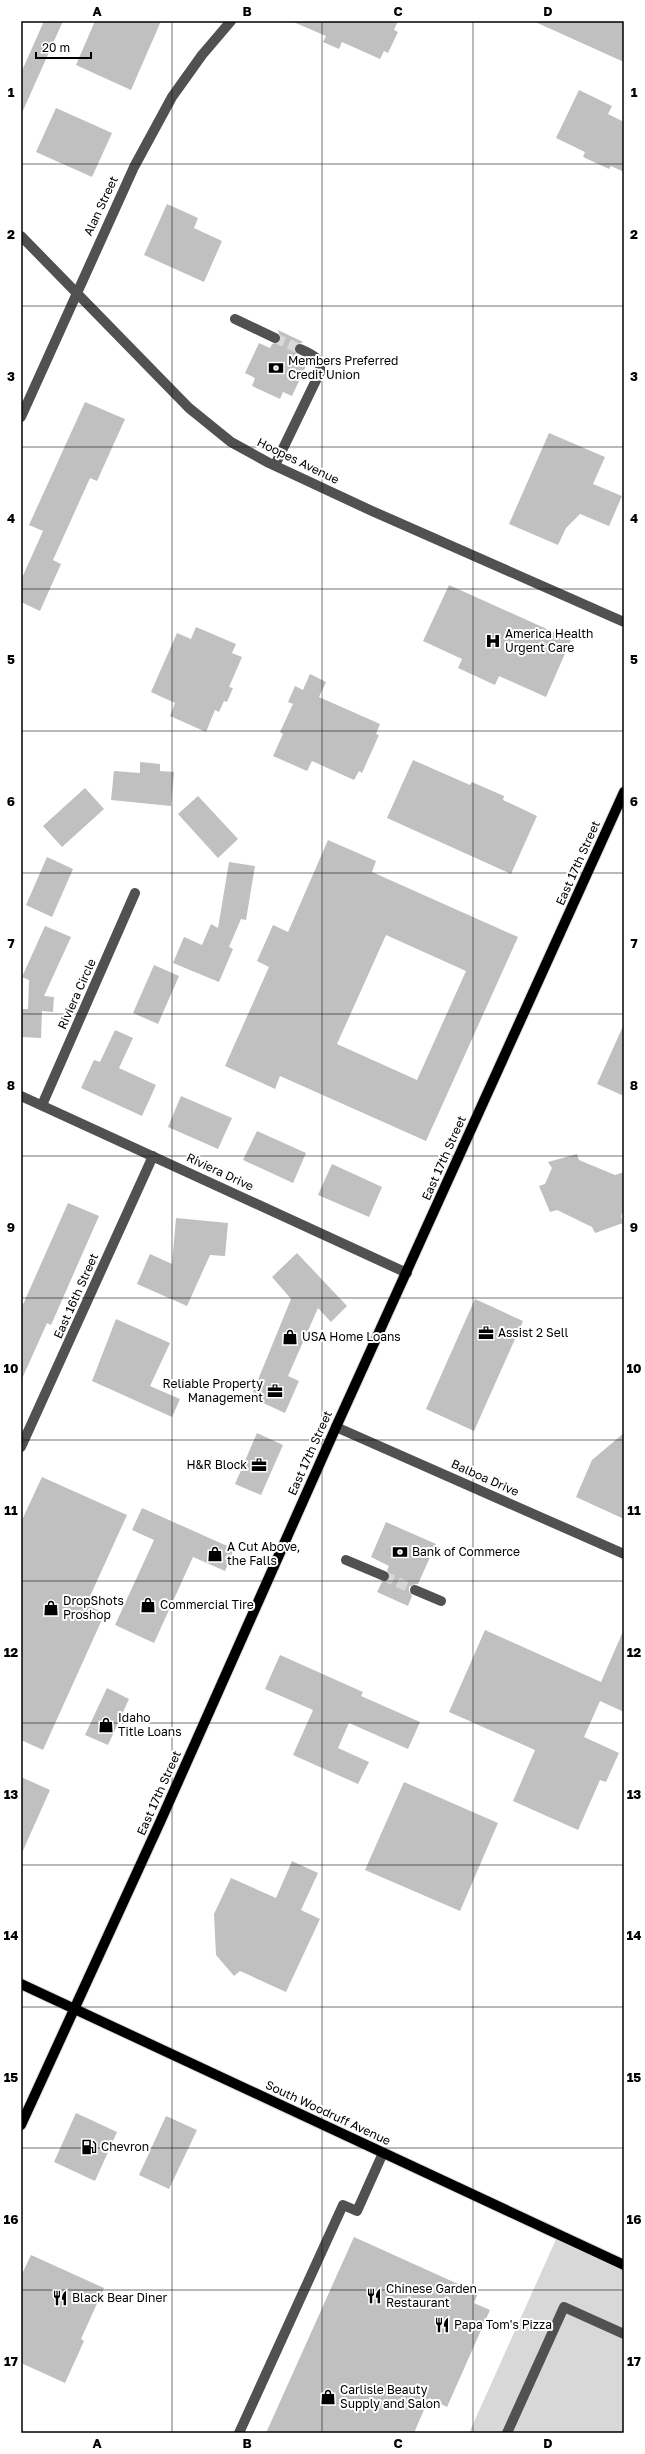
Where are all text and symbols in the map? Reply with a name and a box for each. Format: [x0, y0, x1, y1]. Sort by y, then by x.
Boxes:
text: A [92, 3, 102, 19]
text: B [242, 3, 252, 19]
text: C [393, 3, 403, 19]
text: D [543, 3, 553, 19]
scale bar [36, 34, 91, 60]
text: 20 m [42, 40, 70, 55]
text: 1 [8, 84, 15, 100]
text: 1 [631, 84, 638, 100]
street label: Alan Street [80, 173, 121, 238]
text: 2 [7, 226, 15, 242]
text: 2 [630, 226, 638, 242]
place label: Members Preferred Credit Union [288, 353, 398, 382]
bank icon: Members Preferred Credit Union [267, 359, 285, 377]
text: 3 [7, 368, 15, 384]
text: 3 [630, 368, 638, 384]
street label: Hoopes Avenue [255, 434, 342, 487]
text: 4 [7, 510, 15, 526]
text: 4 [630, 510, 638, 526]
place label: America Health Urgent Care [505, 626, 593, 655]
hospital icon: America Health Urgent Care [484, 632, 502, 650]
text: 5 [7, 651, 15, 667]
text: 5 [630, 651, 638, 667]
text: 6 [7, 793, 15, 809]
text: 6 [630, 793, 638, 809]
street label: East 17th Street [552, 818, 603, 907]
text: 7 [7, 935, 15, 951]
text: 7 [630, 935, 638, 951]
street label: Riviera Circle [54, 956, 99, 1031]
text: 8 [7, 1077, 15, 1093]
text: 8 [630, 1077, 638, 1093]
street label: East 17th Street [418, 1113, 469, 1202]
street label: Riviera Drive [184, 1149, 256, 1194]
text: 9 [7, 1219, 15, 1235]
text: 9 [630, 1219, 638, 1235]
street label: East 16th Street [50, 1251, 101, 1341]
office icon: Assist 2 Sell [477, 1324, 495, 1342]
place label: Assist 2 Sell [498, 1325, 569, 1340]
shop icon: USA Home Loans [281, 1328, 299, 1346]
place label: USA Home Loans [302, 1329, 401, 1344]
text: 10 [3, 1360, 19, 1376]
text: 10 [626, 1360, 642, 1376]
place label: Reliable Property Management [162, 1376, 263, 1405]
office icon: Reliable Property Management [266, 1382, 284, 1400]
street label: East 17th Street [284, 1408, 335, 1497]
office icon: H&R Block [250, 1456, 268, 1474]
street label: Balboa Drive [449, 1456, 522, 1499]
place label: H&R Block [186, 1457, 247, 1472]
text: 11 [4, 1502, 18, 1518]
text: 11 [627, 1502, 641, 1518]
place label: A Cut Above, the Falls [227, 1539, 300, 1568]
bank icon: Bank of Commerce [391, 1543, 409, 1561]
place label: Bank of Commerce [412, 1544, 520, 1559]
shop icon: A Cut Above, the Falls [206, 1545, 224, 1563]
place label: DropShots Proshop [63, 1593, 124, 1622]
shop icon: Commercial Tire [139, 1596, 157, 1614]
place label: Commercial Tire [160, 1597, 254, 1612]
shop icon: DropShots Proshop [42, 1599, 60, 1617]
text: 12 [4, 1644, 18, 1660]
text: 12 [627, 1644, 641, 1660]
place label: Idaho Title Loans [118, 1710, 182, 1739]
shop icon: Idaho Title Loans [97, 1716, 115, 1734]
street label: East 17th Street [133, 1748, 184, 1837]
text: 13 [4, 1786, 18, 1802]
text: 13 [627, 1786, 641, 1802]
text: 14 [4, 1927, 18, 1943]
text: 14 [627, 1927, 641, 1943]
text: 15 [4, 2069, 18, 2085]
text: 15 [627, 2069, 641, 2085]
street label: South Woodruff Avenue [263, 2077, 393, 2148]
fuel station icon: Chevron [80, 2138, 98, 2156]
place label: Chevron [101, 2139, 149, 2154]
text: 16 [4, 2211, 18, 2227]
text: 16 [627, 2211, 641, 2227]
place label: Chinese Garden Restaurant [386, 2281, 477, 2310]
restaurant icon: Chinese Garden Restaurant [365, 2287, 383, 2305]
restaurant icon: Black Bear Diner [51, 2289, 69, 2307]
place label: Black Bear Diner [72, 2290, 167, 2305]
restaurant icon: Papa Tom's Pizza [433, 2316, 451, 2334]
place label: Papa Tom's Pizza [454, 2317, 552, 2332]
text: 17 [4, 2353, 18, 2369]
text: 17 [627, 2353, 641, 2369]
place label: Carlisle Beauty Supply and Salon [340, 2382, 440, 2411]
shop icon: Carlisle Beauty Supply and Salon [319, 2388, 337, 2406]
text: A [92, 2435, 102, 2451]
text: B [242, 2435, 252, 2451]
text: C [393, 2435, 403, 2451]
text: D [543, 2435, 553, 2451]

